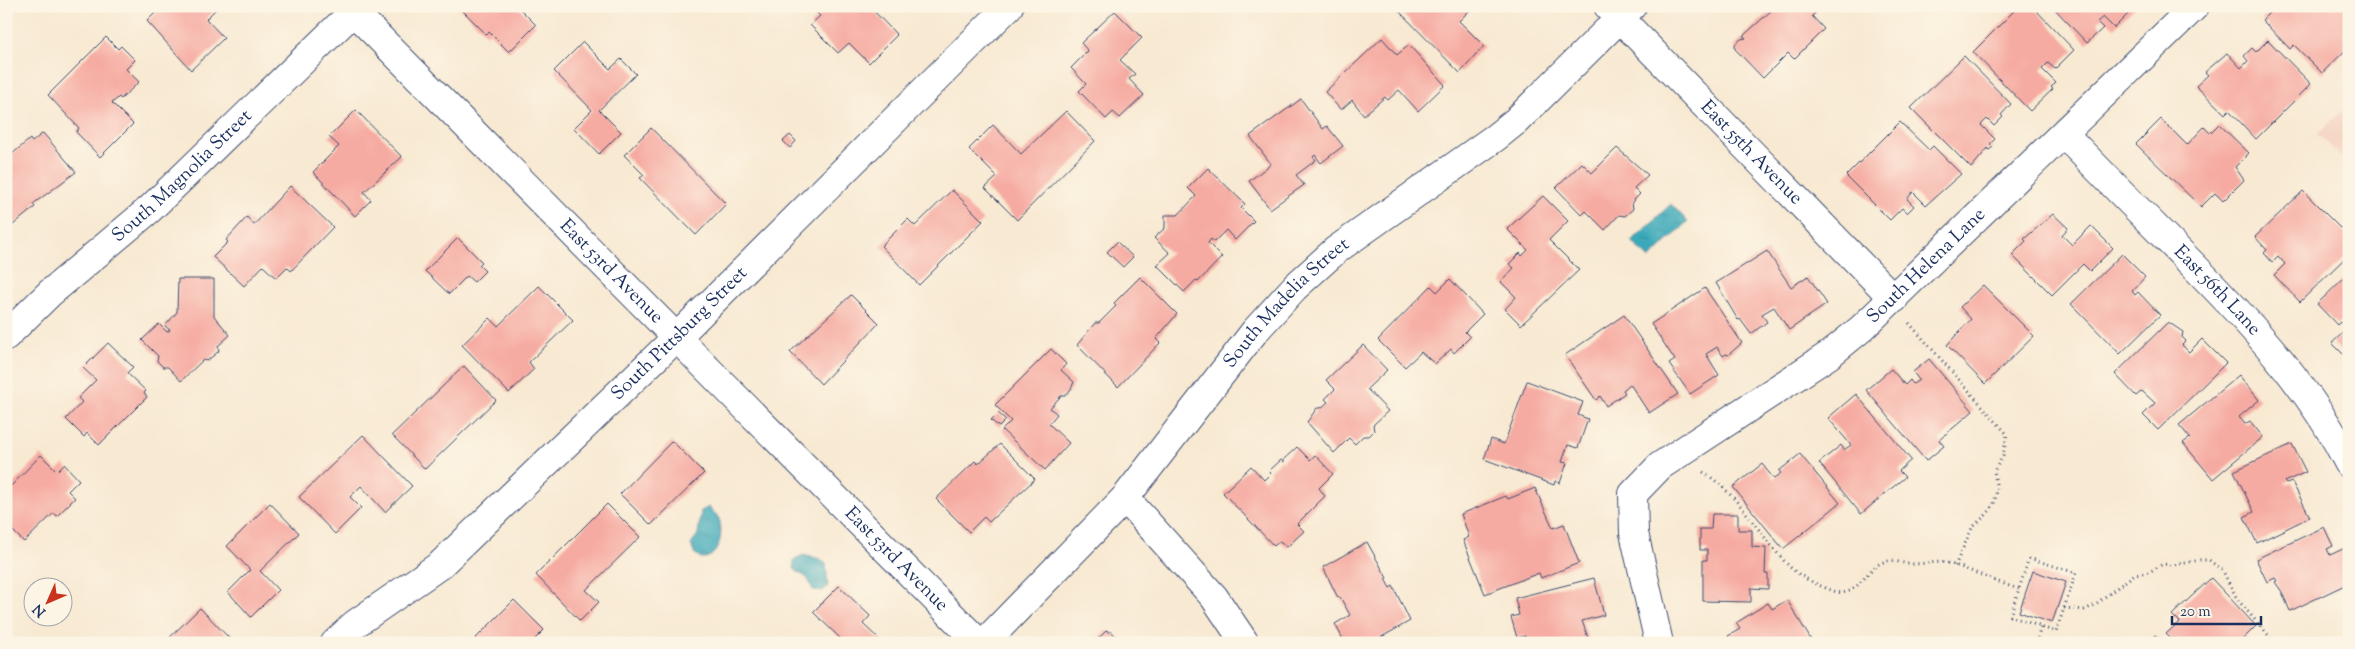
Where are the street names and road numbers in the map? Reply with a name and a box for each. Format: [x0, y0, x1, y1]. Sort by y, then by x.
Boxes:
street label: East 55th Avenue [1694, 94, 1809, 211]
street label: South Magnolia Street [106, 103, 259, 249]
street label: South Helena Lane [1861, 202, 1992, 330]
street label: East 53rd Avenue [553, 213, 669, 330]
street label: South Madelia Street [1217, 231, 1355, 374]
street label: East 56th Lane [2167, 239, 2267, 342]
street label: South Pittsburg Street [605, 260, 754, 407]
street label: East 53rd Avenue [838, 501, 954, 618]

